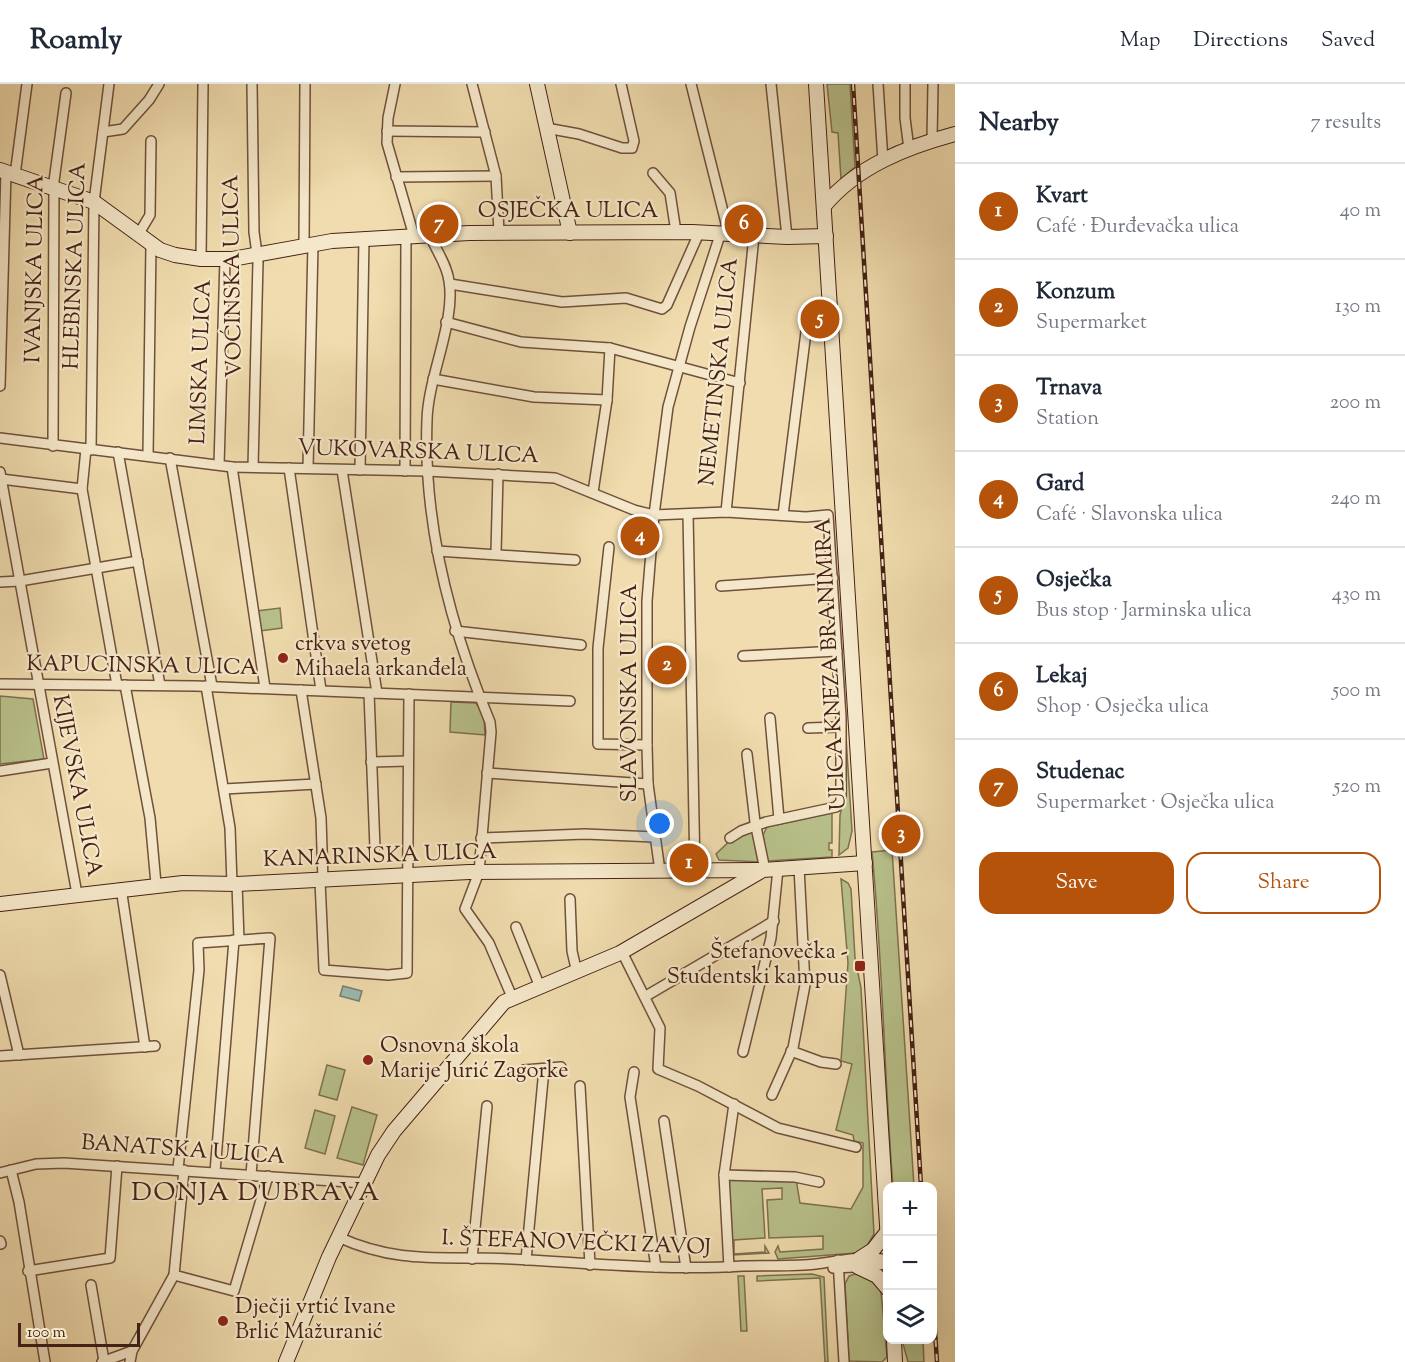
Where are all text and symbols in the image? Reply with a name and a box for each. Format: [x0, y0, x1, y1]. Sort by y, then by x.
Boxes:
text: Roamly [30, 21, 122, 61]
text: Map [1120, 26, 1160, 56]
text: Directions [1193, 26, 1288, 56]
text: Saved [1321, 26, 1375, 56]
text: Nearby [979, 105, 1059, 142]
text: 7 results [1310, 109, 1381, 138]
street label: HLEBINSKA ULICA [56, 162, 96, 370]
street label: IVANJSKA ULICA [18, 174, 54, 363]
street label: VOĆINSKA ULICA [215, 174, 252, 378]
text: Kvart [1036, 181, 1088, 213]
street label: OSJEČKA ULICA [478, 195, 658, 228]
text: 1 [995, 197, 1002, 226]
text: 40 m [1340, 197, 1381, 226]
pin: 7 [420, 202, 458, 246]
pin: 6 [724, 202, 764, 246]
text: Café · Đurđevačka ulica [1036, 213, 1239, 242]
street label: NEMETINSKA ULICA [692, 256, 748, 488]
text: Konzum [1036, 277, 1115, 309]
street label: LIMSKA ULICA [183, 279, 221, 445]
text: 2 [994, 293, 1003, 322]
text: 130 m [1335, 293, 1381, 322]
pin: 5 [800, 296, 840, 342]
text: Supermarket [1036, 309, 1147, 338]
text: Trnava [1036, 373, 1102, 405]
text: 3 [994, 389, 1003, 418]
text: 200 m [1330, 389, 1381, 418]
text: Station [1036, 405, 1099, 434]
street label: VUKOVARSKA ULICA [297, 433, 539, 473]
text: Gard [1036, 469, 1085, 501]
text: 4 [993, 485, 1004, 514]
text: 240 m [1330, 485, 1381, 514]
text: Café · Slavonska ulica [1036, 501, 1223, 530]
pin: 4 [620, 514, 660, 558]
street label: ULICA KNEZA BRANIMIRA [808, 517, 856, 811]
text: Osječka [1036, 565, 1112, 597]
text: 5 [995, 581, 1002, 610]
text: 430 m [1332, 581, 1381, 610]
street label: SLAVONSKA ULICA [615, 583, 647, 803]
text: Bus stop · Jarminska ulica [1036, 597, 1252, 626]
place label: crkva svetog Mihaela arkanđela [295, 629, 467, 686]
pin: 2 [648, 642, 686, 688]
street label: KAPUCINSKA ULICA [26, 649, 258, 685]
marker: crkva svetog Mihaela arkanđela [276, 651, 290, 665]
text: Lekaj [1036, 661, 1087, 693]
text: 6 [994, 677, 1003, 706]
text: 500 m [1332, 677, 1381, 706]
street label: KIJEVSKA ULICA [43, 692, 109, 880]
text: Shop · Osječka ulica [1036, 693, 1209, 722]
text: Studenac [1036, 757, 1125, 789]
text: 7 [993, 773, 1004, 802]
text: 520 m [1333, 773, 1381, 802]
text: Supermarket · Osječka ulica [1036, 789, 1275, 818]
your location [645, 809, 674, 838]
pin: 3 [882, 812, 920, 856]
street label: KANARINSKA ULICA [262, 837, 498, 877]
pin: 1 [670, 840, 708, 886]
button: Save [979, 852, 1174, 914]
button: Share [1186, 852, 1381, 914]
place label: Štefanovečka - Studentski kampus [667, 936, 848, 994]
marker: Štefanovečka - Studentski kampus [853, 959, 867, 973]
place label: Osnovna škola Marije Jurić Zagorke [380, 1031, 568, 1088]
marker: Osnovna škola Marije Jurić Zagorke [361, 1053, 375, 1067]
street label: BANATSKA ULICA [80, 1128, 286, 1174]
district label: DONJA DUBRAVA [131, 1175, 381, 1212]
map controls [883, 1182, 937, 1344]
button: + [883, 1182, 937, 1236]
street label: I. ŠTEFANOVEČKI ZAVOJ [441, 1222, 711, 1265]
button: − [883, 1236, 937, 1290]
button: layers [883, 1290, 937, 1344]
place label: Dječji vrtić Ivane Brlić Mažuranić [235, 1292, 396, 1349]
marker: Dječji vrtić Ivane Brlić Mažuranić [216, 1314, 230, 1328]
scale bar [18, 1320, 140, 1348]
text: 100 m [27, 1322, 66, 1345]

